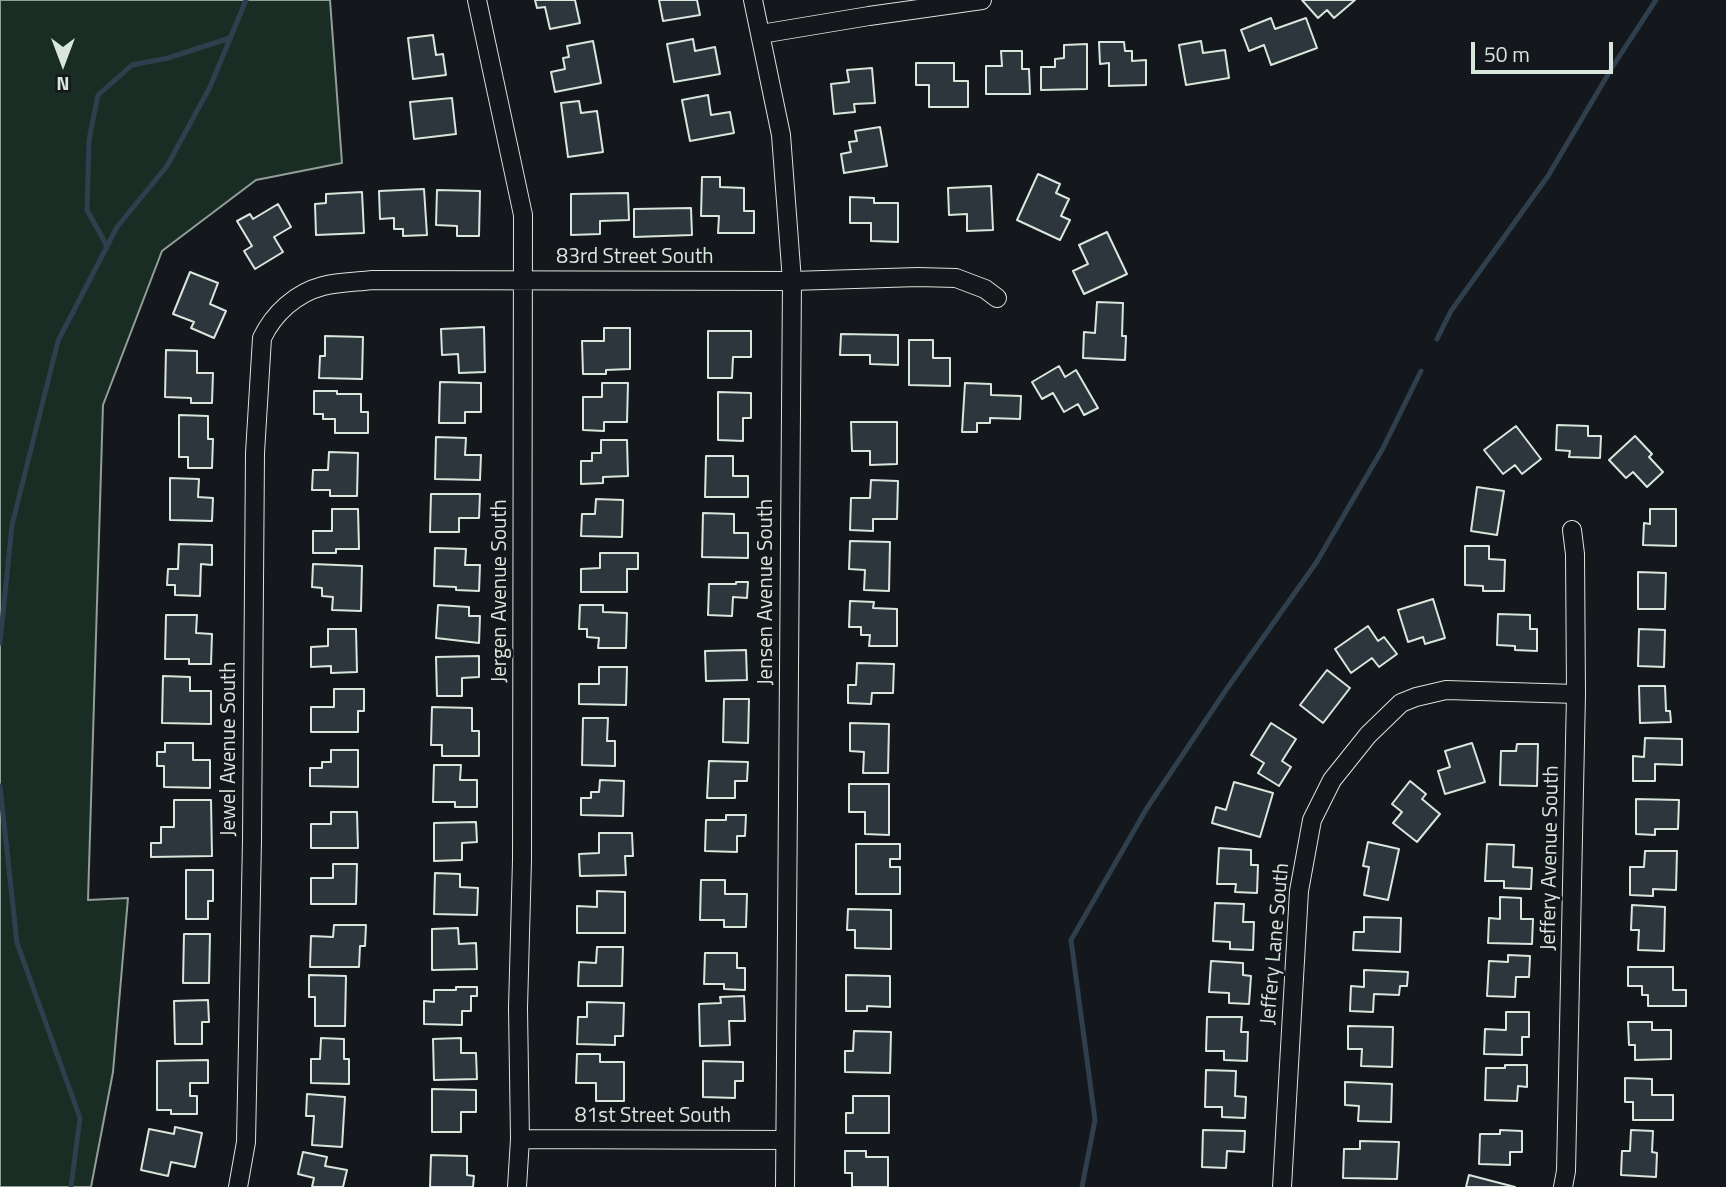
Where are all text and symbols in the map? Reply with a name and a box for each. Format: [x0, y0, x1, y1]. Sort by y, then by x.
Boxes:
north arrow [28, 28, 98, 98]
scale bar [1474, 28, 1616, 72]
text: 50 m [1484, 38, 1530, 70]
text: N [56, 70, 70, 99]
street label: 83rd Street South [556, 245, 714, 271]
street label: Jergen Avenue South [488, 499, 514, 683]
street label: Jensen Avenue South [754, 499, 780, 685]
street label: Jewel Avenue South [217, 661, 243, 837]
street label: Jeffery Avenue South [1537, 765, 1565, 951]
street label: Jeffery Lane South [1256, 862, 1296, 1026]
street label: 81st Street South [575, 1104, 731, 1130]

